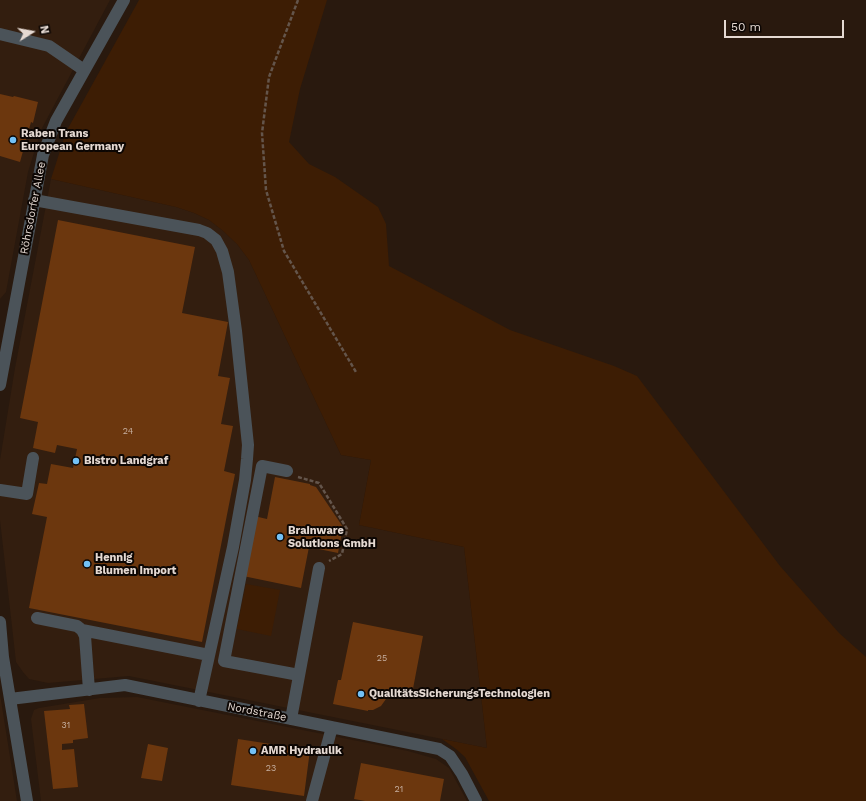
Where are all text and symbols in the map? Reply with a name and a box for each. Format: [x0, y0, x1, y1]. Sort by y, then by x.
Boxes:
north arrow [12, 12, 52, 52]
scale bar [726, 12, 846, 38]
text: 50 m [731, 20, 761, 34]
text: N [37, 24, 51, 35]
place label: Raben Trans European Germany [21, 127, 124, 153]
marker: Raben Trans European Germany [8, 135, 18, 145]
street label: Röhrsdorfer Allee [18, 161, 48, 255]
house number: 24 [123, 426, 133, 436]
place label: Bistro Landgraf [84, 454, 168, 468]
marker: Bistro Landgraf [71, 456, 81, 466]
place label: Brainware Solutions GmbH [288, 524, 376, 550]
marker: Brainware Solutions GmbH [275, 532, 285, 542]
place label: Hennig Blumen Import [95, 551, 176, 577]
marker: Hennig Blumen Import [82, 559, 92, 569]
house number: 25 [377, 653, 387, 663]
place label: QualitätsSicherungsTechnologien [369, 687, 550, 701]
marker: QualitätsSicherungsTechnologien [356, 689, 366, 699]
street label: Nordstraße [226, 700, 288, 724]
house number: 31 [62, 720, 70, 730]
place label: AMR Hydraulik [261, 744, 342, 758]
marker: AMR Hydraulik [248, 746, 258, 756]
house number: 23 [266, 763, 276, 773]
house number: 21 [395, 784, 403, 794]

